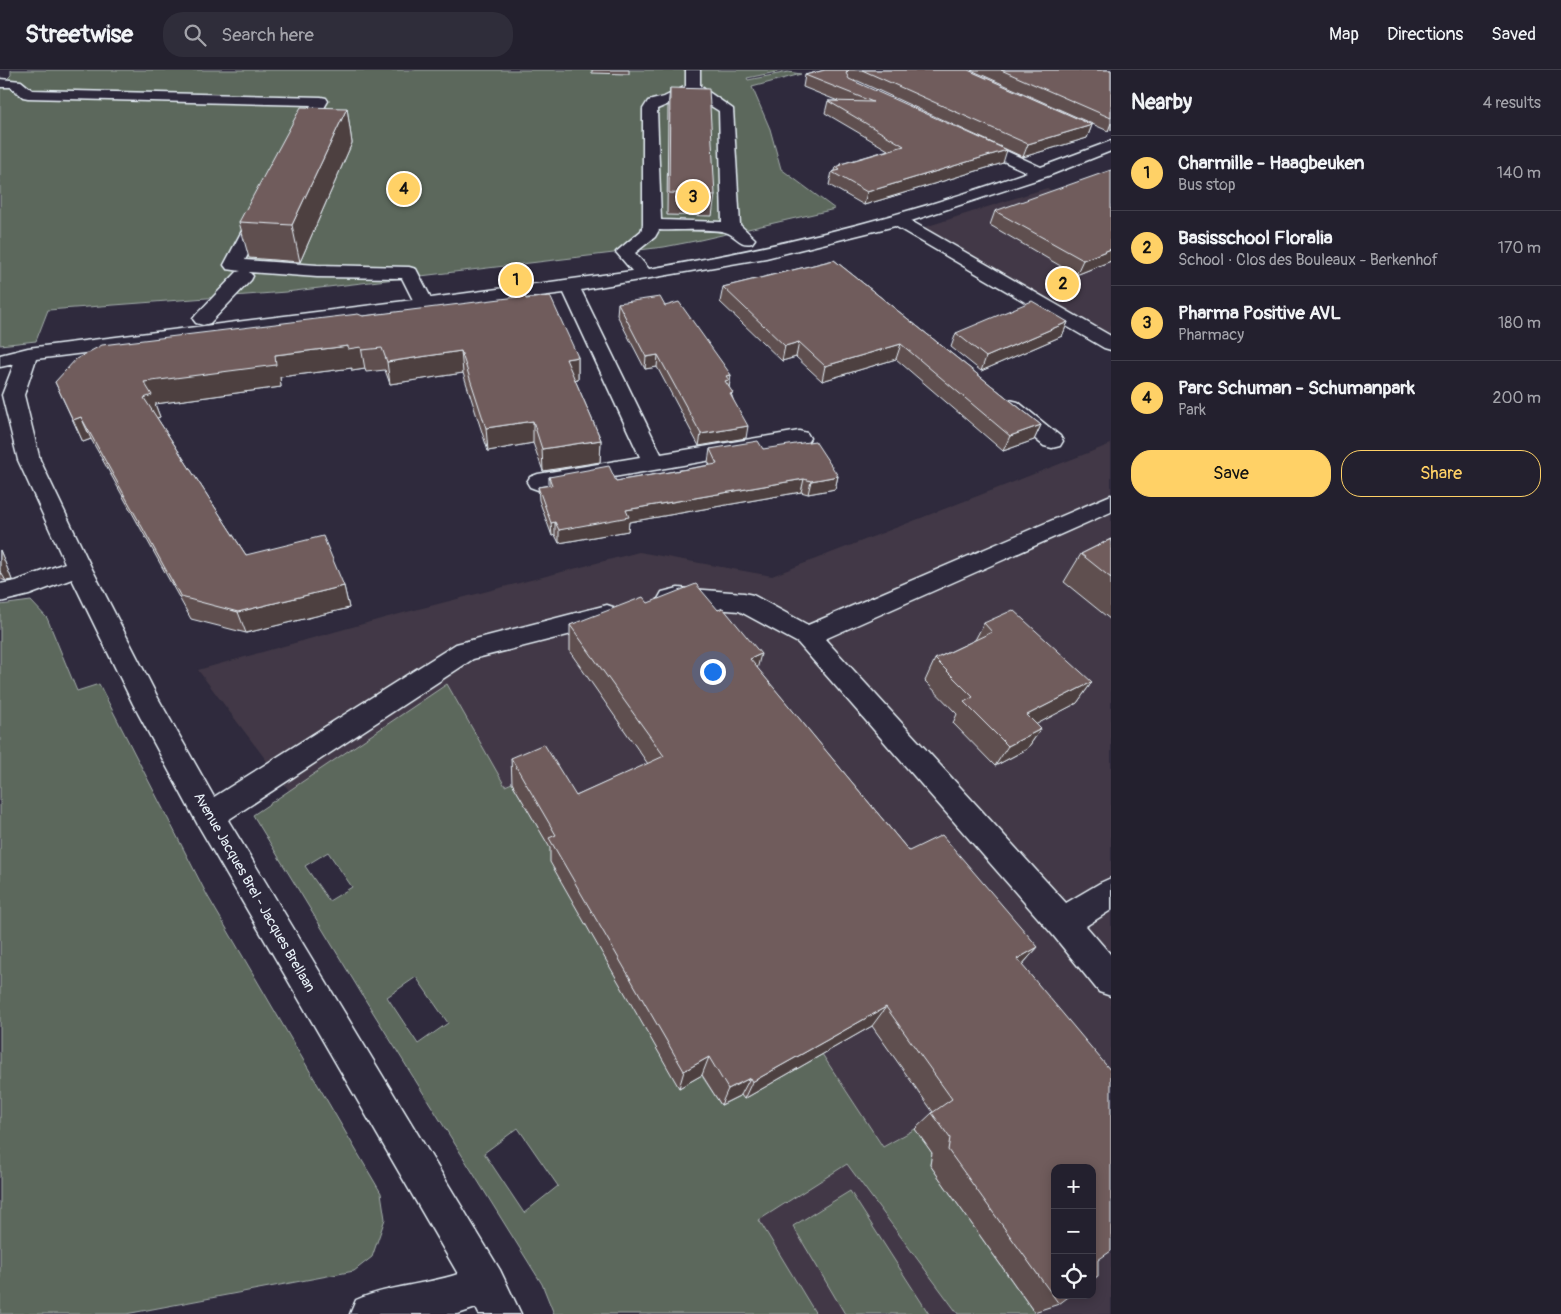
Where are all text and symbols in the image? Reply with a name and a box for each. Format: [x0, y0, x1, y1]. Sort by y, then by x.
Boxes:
search box [163, 12, 513, 57]
text: Streetwise [25, 20, 133, 49]
icon: search [181, 21, 209, 49]
text: Search here [221, 23, 314, 47]
text: Map [1329, 23, 1359, 46]
text: Directions [1387, 23, 1463, 46]
text: Saved [1491, 23, 1536, 46]
text: Nearby [1131, 89, 1192, 116]
text: 4 results [1483, 93, 1541, 113]
text: Charmille - Haagbeuken [1178, 151, 1364, 175]
text: 1 [1144, 163, 1150, 183]
text: 140 m [1497, 163, 1541, 183]
pin: 4 [388, 170, 420, 208]
text: Bus stop [1178, 175, 1236, 195]
pin: 3 [677, 178, 709, 216]
text: Basisschool Floralia [1178, 226, 1333, 250]
text: 2 [1143, 238, 1151, 258]
text: 170 m [1498, 238, 1541, 258]
text: School · Clos des Bouleaux - Berkenhof [1178, 250, 1438, 270]
pin: 1 [500, 261, 532, 299]
pin: 2 [1047, 265, 1079, 303]
text: Pharma Positive AVL [1178, 301, 1341, 325]
text: 3 [1143, 313, 1151, 333]
text: 180 m [1498, 313, 1541, 333]
text: Pharmacy [1178, 325, 1244, 345]
text: Parc Schuman - Schumanpark [1178, 376, 1415, 400]
text: 4 [1142, 388, 1152, 408]
text: 200 m [1493, 388, 1541, 408]
text: Park [1178, 400, 1206, 420]
button: Save [1131, 450, 1331, 497]
button: Share [1341, 450, 1541, 497]
your location [700, 659, 726, 685]
street label: Avenue Jacques Brel - Jacques Brellaan [190, 789, 319, 995]
map controls [1051, 1164, 1096, 1299]
button: + [1051, 1164, 1096, 1209]
button: − [1051, 1209, 1096, 1254]
button: locate [1051, 1254, 1096, 1299]

